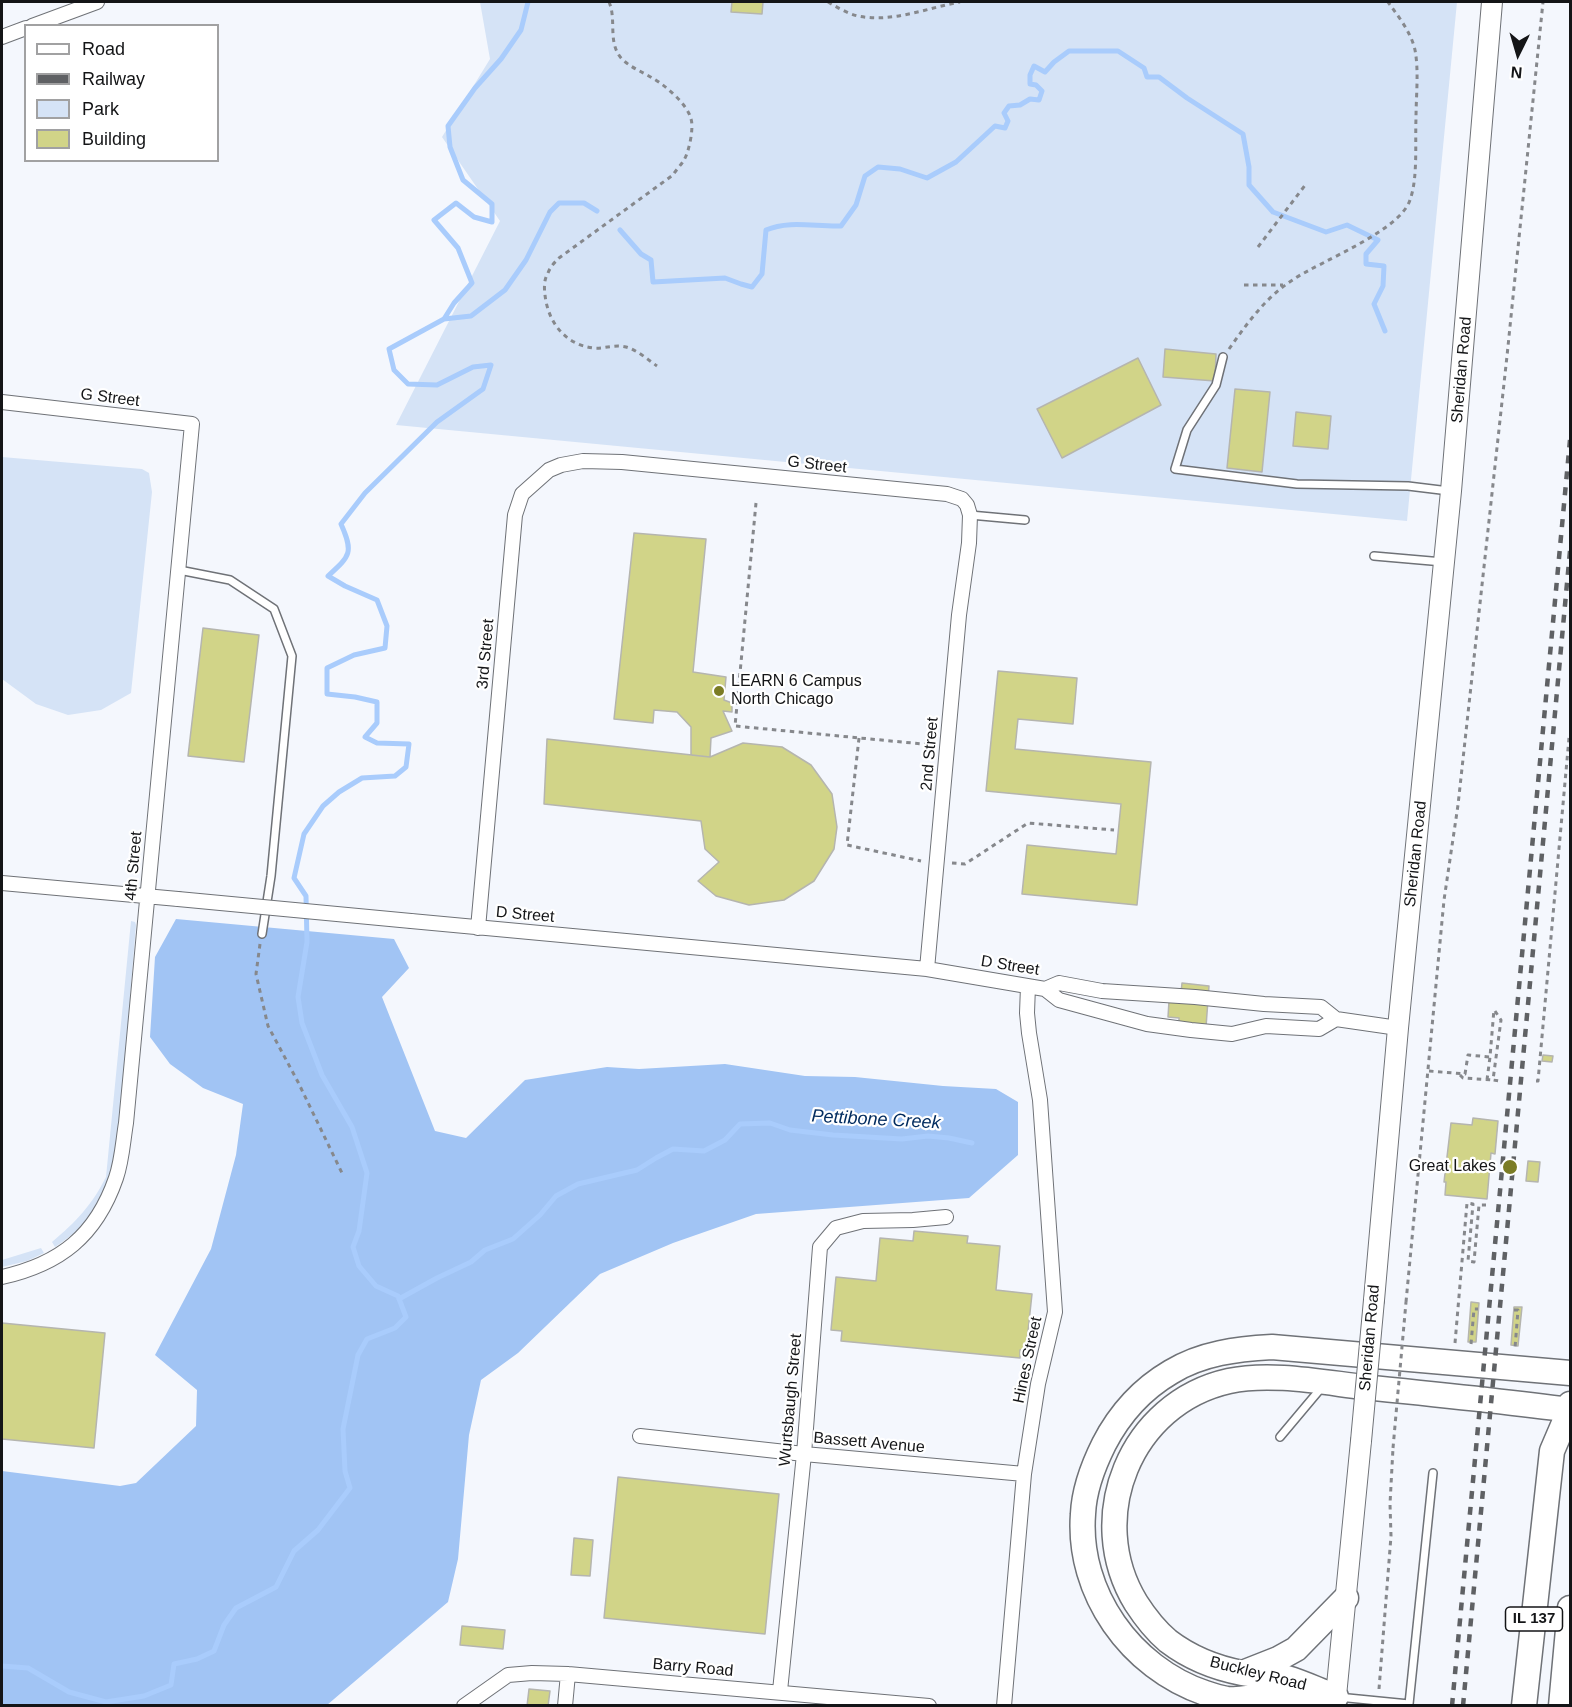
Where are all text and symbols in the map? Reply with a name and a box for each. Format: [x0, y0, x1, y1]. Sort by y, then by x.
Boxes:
legend [24, 24, 219, 162]
north arrow [1488, 24, 1548, 84]
text: Road [82, 39, 125, 59]
text: N [1510, 63, 1523, 81]
text: Railway [82, 69, 145, 89]
text: Park [82, 99, 119, 119]
text: Building [82, 129, 146, 149]
street label: Sheridan Road [1448, 316, 1476, 424]
street label: G Street [79, 385, 141, 411]
street label: G Street [786, 452, 848, 478]
street label: 3rd Street [473, 618, 499, 690]
place label: LEARN 6 Campus North Chicago [731, 672, 862, 710]
marker: LEARN 6 Campus North Chicago [712, 684, 726, 698]
street label: 2nd Street [917, 716, 943, 792]
street label: Sheridan Road [1401, 800, 1431, 908]
street label: 4th Street [121, 831, 147, 901]
street label: D Street [495, 903, 555, 927]
street label: D Street [980, 952, 1040, 980]
water label: Pettibone Creek [811, 1106, 941, 1134]
place label: Great Lakes [1409, 1157, 1496, 1177]
marker: Great Lakes [1501, 1158, 1519, 1176]
street label: Sheridan Road [1356, 1284, 1384, 1392]
street label: Hines Street [1009, 1315, 1047, 1405]
street label: Wurtsbaugh Street [776, 1333, 806, 1467]
street label: Bassett Avenue [812, 1429, 926, 1457]
road number: IL 137 [1506, 1607, 1562, 1631]
street label: Buckley Road [1208, 1653, 1308, 1695]
street label: Barry Road [652, 1655, 734, 1681]

